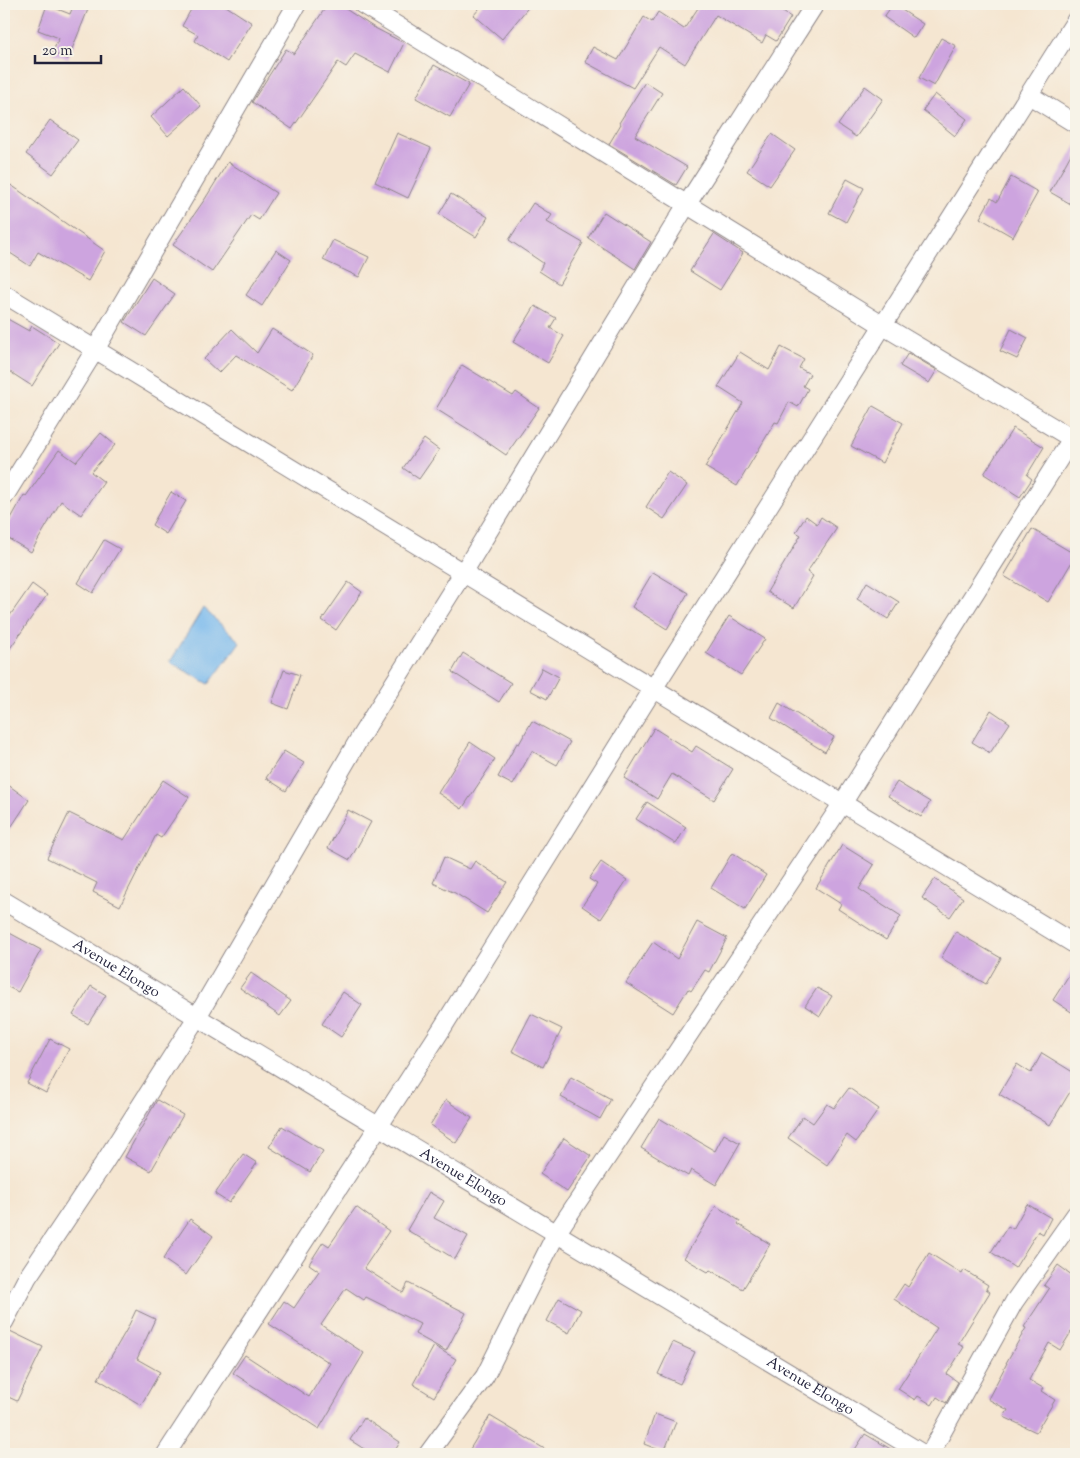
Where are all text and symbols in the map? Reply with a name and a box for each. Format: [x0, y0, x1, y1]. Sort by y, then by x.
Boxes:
scale bar [35, 32, 101, 64]
text: 20 m [42, 41, 73, 62]
street label: Avenue Elongo [68, 934, 164, 1003]
street label: Avenue Elongo [415, 1143, 511, 1212]
street label: Avenue Elongo [763, 1352, 858, 1421]

